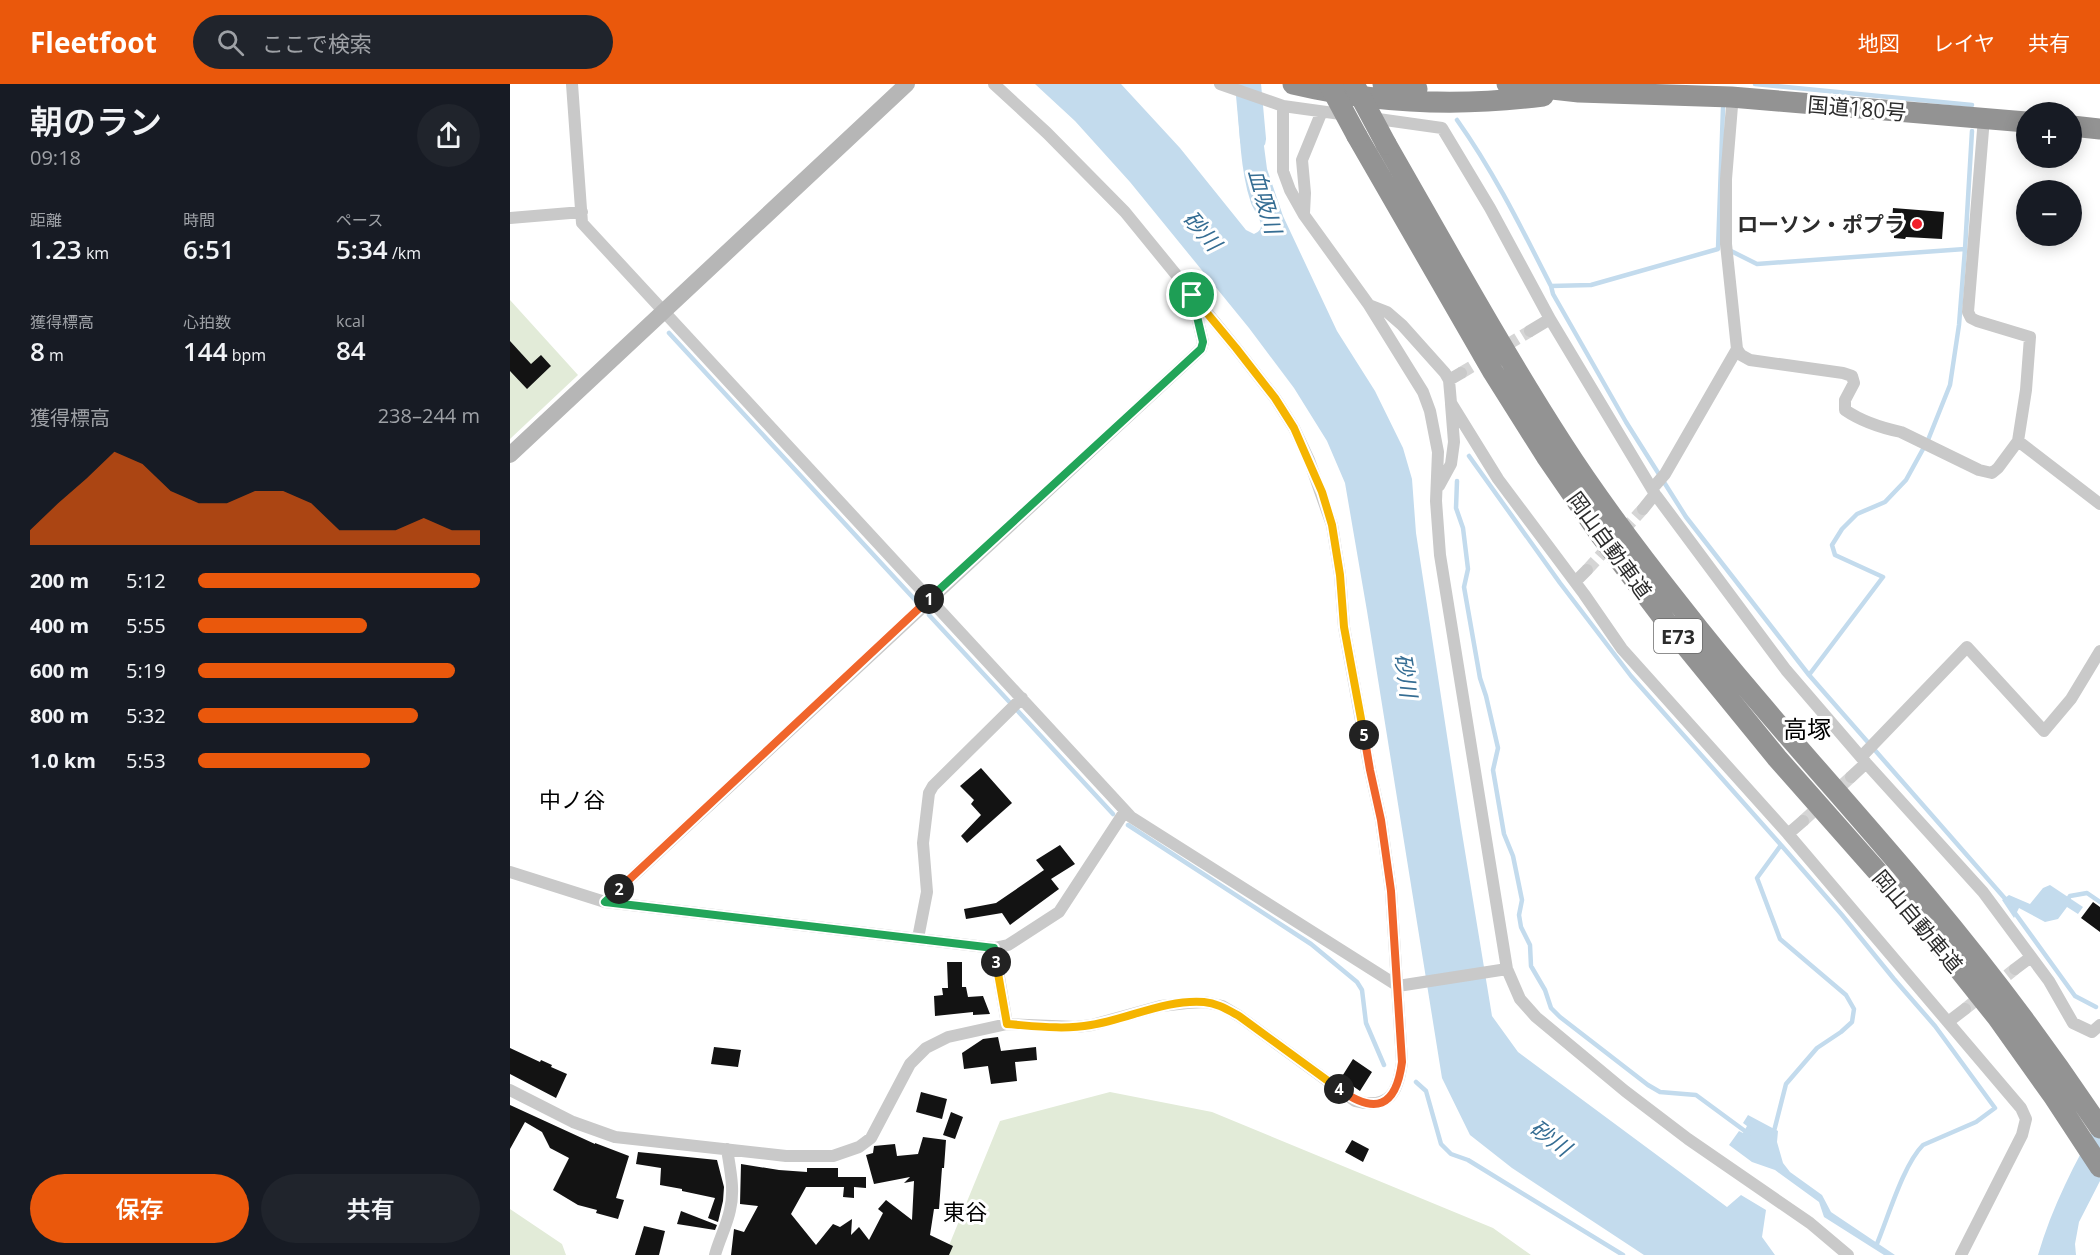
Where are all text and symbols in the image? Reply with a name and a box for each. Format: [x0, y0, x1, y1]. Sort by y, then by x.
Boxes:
search box [193, 15, 613, 69]
text: Fleetfoot [30, 23, 157, 61]
icon: search [214, 26, 247, 59]
text: ここで検索 [262, 28, 372, 58]
text: 地図 [1858, 29, 1900, 57]
text: レイヤ [1933, 29, 1995, 57]
text: 共有 [2028, 29, 2070, 57]
street label: 国道180号 [1806, 90, 1908, 126]
text: 朝のラン [30, 99, 162, 144]
map controls [2016, 102, 2082, 246]
button: + [2016, 102, 2082, 168]
button: share [417, 104, 480, 167]
text: 09:18 [30, 144, 81, 171]
water label: 血吸川 [1242, 165, 1290, 239]
button: − [2016, 180, 2082, 246]
water label: 砂川 [1177, 204, 1230, 258]
text: 距離 [30, 209, 62, 231]
text: 時間 [183, 209, 215, 231]
text: ペース [336, 209, 383, 231]
place label: ローソン・ポプラ [1737, 210, 1905, 238]
marker: ローソン・ポプラ [1910, 217, 1924, 231]
text: 1.23 [30, 231, 82, 267]
text: 6:51 [183, 231, 235, 267]
text: 5:34 [336, 231, 388, 267]
text: km [82, 242, 109, 264]
text: /km [388, 242, 421, 264]
pin [1166, 269, 1217, 320]
icon: arrive [1175, 278, 1208, 311]
text: kcal [336, 310, 365, 332]
text: 獲得標高 [30, 311, 94, 333]
text: 心拍数 [183, 311, 231, 333]
text: 84 [336, 332, 366, 368]
text: 8 [30, 333, 45, 369]
text: 144 [183, 333, 228, 369]
text: m [45, 344, 64, 366]
text: bpm [228, 344, 266, 366]
text: 238–244 m [378, 402, 480, 429]
text: 獲得標高 [30, 404, 110, 431]
street label: 岡山自動車道 [1562, 486, 1658, 604]
text: 200 m [30, 567, 89, 594]
text: 5:12 [126, 567, 166, 594]
pin: 1 [914, 584, 944, 614]
text: 1 [924, 588, 934, 610]
text: 400 m [30, 612, 89, 639]
text: 5:55 [126, 612, 166, 639]
road number: E73 [1654, 619, 1702, 653]
water label: 砂川 [1389, 651, 1426, 701]
text: 600 m [30, 657, 89, 684]
text: 5:19 [126, 657, 166, 684]
text: 800 m [30, 702, 89, 729]
text: 5:32 [126, 702, 166, 729]
district label: 高塚 [1783, 712, 1831, 745]
pin: 5 [1349, 720, 1379, 750]
text: 5 [1359, 724, 1369, 746]
text: 1.0 km [30, 747, 96, 774]
text: 5:53 [126, 747, 166, 774]
district label: 中ノ谷 [539, 784, 605, 814]
street label: 岡山自動車道 [1867, 864, 1969, 978]
pin: 2 [604, 874, 634, 904]
text: 2 [614, 878, 624, 900]
pin: 3 [981, 947, 1011, 977]
text: 3 [991, 951, 1001, 973]
pin: 4 [1324, 1074, 1354, 1104]
text: 4 [1334, 1078, 1344, 1100]
water label: 砂川 [1524, 1112, 1579, 1163]
button: 保存 [30, 1174, 249, 1243]
button: 共有 [261, 1174, 480, 1243]
district label: 東谷 [943, 1196, 987, 1226]

